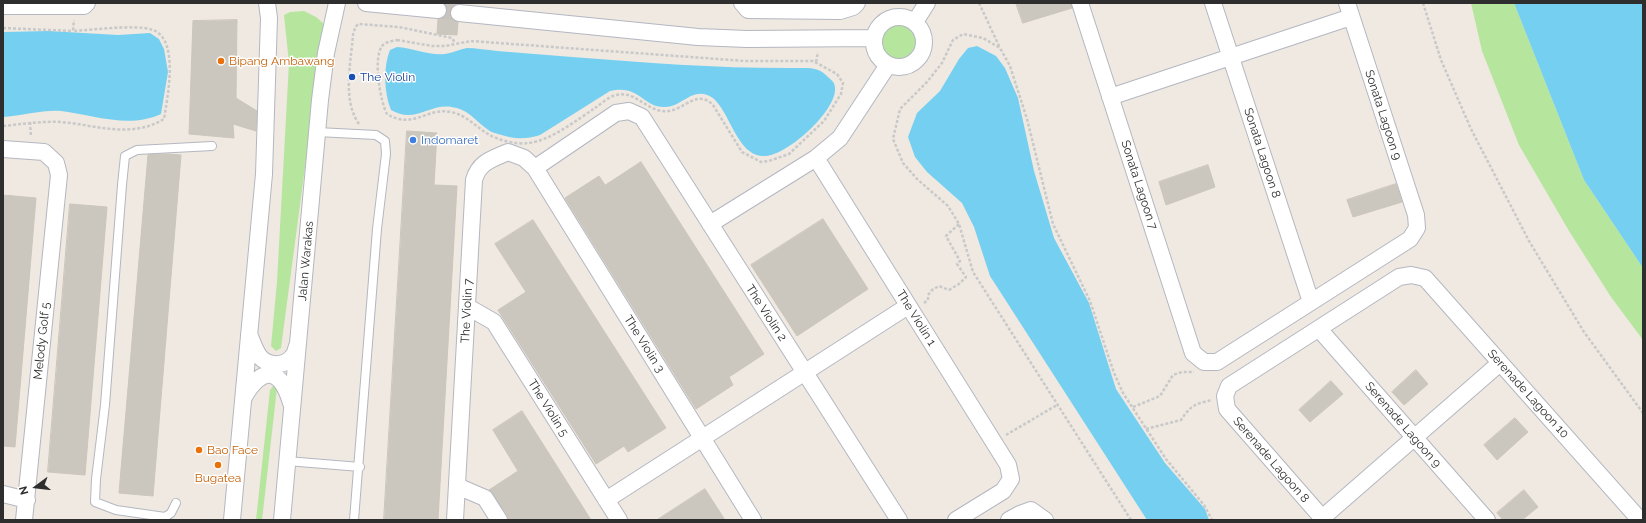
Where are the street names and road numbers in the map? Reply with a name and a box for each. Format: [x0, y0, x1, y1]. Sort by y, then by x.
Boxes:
street label: Sonata Lagoon 9 [1362, 68, 1404, 162]
street label: Sonata Lagoon 8 [1241, 106, 1283, 200]
street label: Sonata Lagoon 7 [1118, 138, 1160, 232]
street label: Jalan Warakas [295, 221, 317, 301]
street label: The Violin 7 [458, 278, 476, 344]
street label: The Violin 2 [742, 282, 790, 344]
street label: The Violin 1 [893, 287, 939, 349]
street label: Melody Golf 5 [31, 302, 53, 380]
street label: The Violin 3 [621, 313, 667, 375]
street label: Serenade Lagoon 10 [1484, 347, 1572, 441]
street label: The Violin 5 [525, 377, 571, 439]
street label: Serenade Lagoon 9 [1362, 379, 1444, 471]
street label: Serenade Lagoon 8 [1230, 414, 1312, 506]

